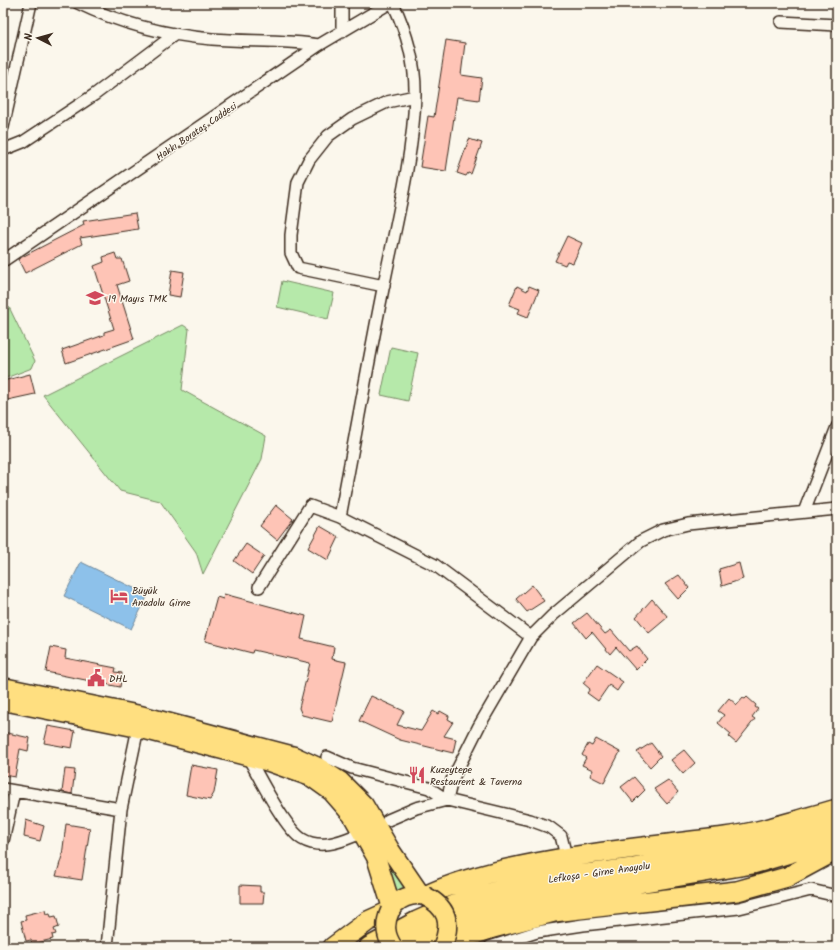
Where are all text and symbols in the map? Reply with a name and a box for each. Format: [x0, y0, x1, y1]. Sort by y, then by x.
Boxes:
north arrow [18, 18, 58, 58]
text: N [20, 33, 38, 41]
street label: Hakkı Borataş Caddesi [153, 98, 241, 165]
school or university icon: 19 Mayıs TMK [85, 288, 105, 308]
place label: 19 Mayıs TMK [108, 291, 167, 307]
place label: Büyük Anadolu Girne [132, 583, 191, 611]
hotel icon: Büyük Anadolu Girne [109, 586, 129, 606]
public building icon: DHL [86, 668, 106, 688]
place label: DHL [109, 671, 128, 687]
place label: Kuzeytepe Restaurent & Taverna [430, 762, 522, 790]
restaurant icon: Kuzeytepe Restaurent & Taverna [407, 765, 427, 785]
street label: Lefkoşa - Girne Anayolu [547, 858, 651, 888]

